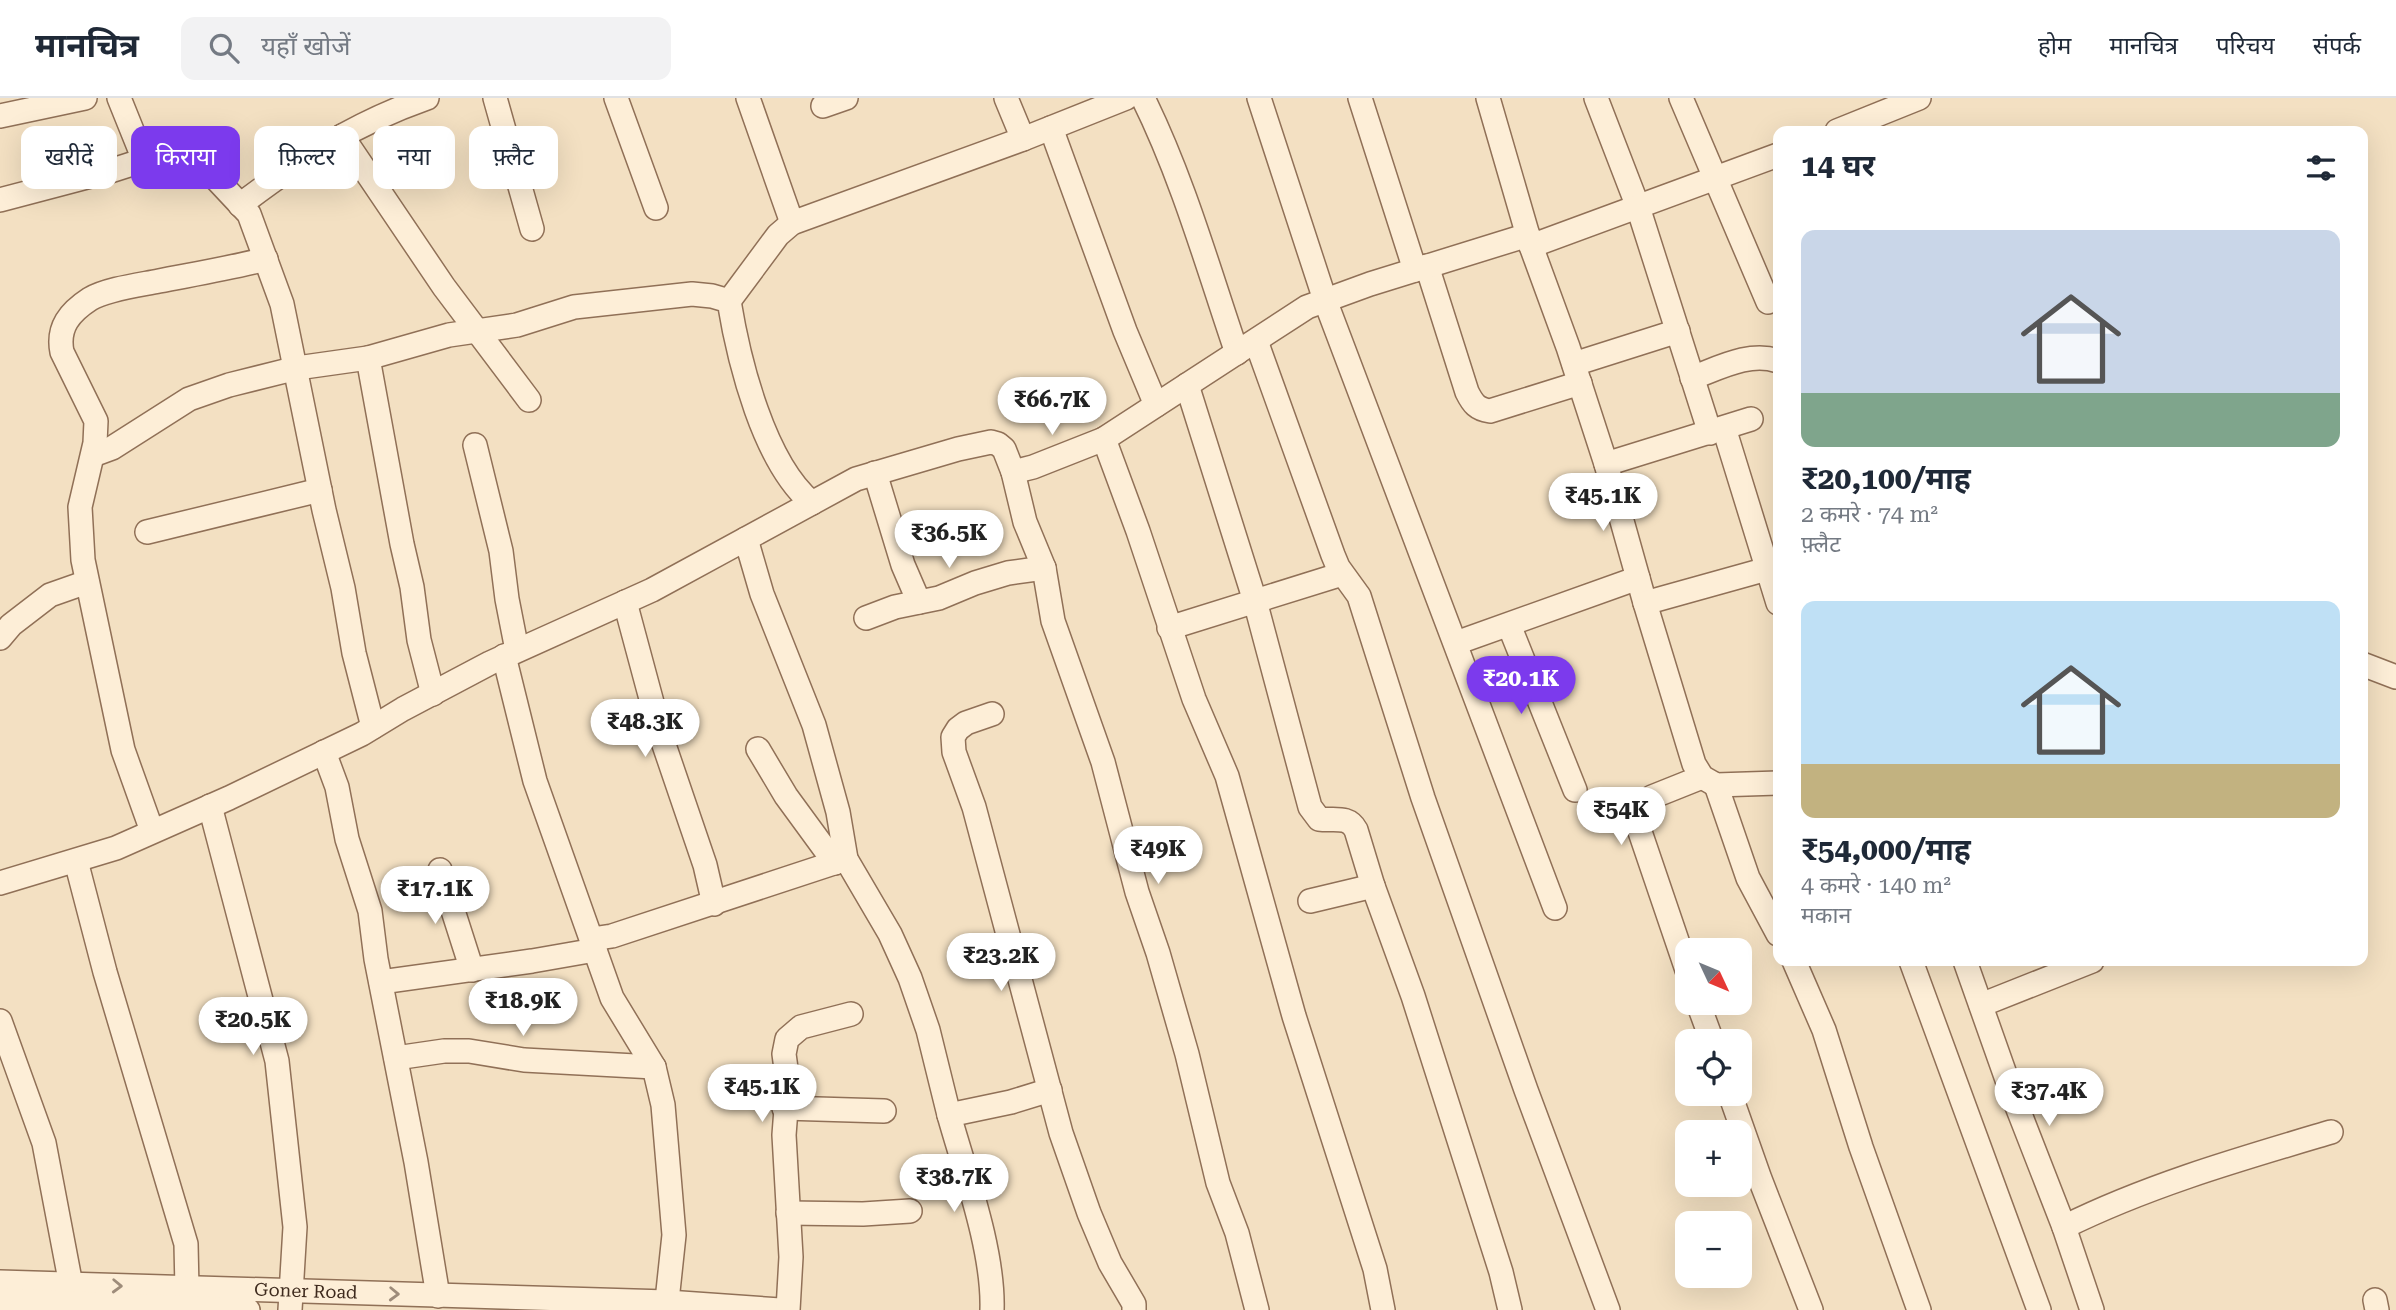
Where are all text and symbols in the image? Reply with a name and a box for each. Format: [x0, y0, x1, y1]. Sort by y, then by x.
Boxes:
search box [181, 17, 671, 80]
text: मानचित्र [35, 26, 139, 65]
icon: search [205, 29, 243, 67]
text: यहाँ खोजें [261, 31, 351, 61]
text: होम [2038, 32, 2071, 60]
text: मानचित्र [2109, 32, 2178, 60]
text: परिचय [2216, 32, 2275, 60]
text: संपर्क [2313, 32, 2361, 60]
chip: खरीदें [21, 126, 117, 189]
chip: किराया [131, 126, 240, 189]
chip: फ़िल्टर [254, 126, 359, 189]
chip: नया [373, 126, 455, 189]
chip: फ़्लैट [469, 126, 558, 189]
text: 14 घर [1801, 148, 1875, 183]
icon: filters [2302, 149, 2340, 187]
icon: home [2008, 276, 2134, 402]
pin: ₹66.7K [995, 378, 1109, 437]
text: ₹66.7K [1014, 386, 1090, 413]
text: ₹20,100/माह [1801, 461, 1971, 496]
pin: ₹45.1K [1546, 474, 1660, 533]
text: ₹45.1K [1565, 482, 1641, 509]
text: 2 कमरे · 74 m² [1801, 501, 1938, 528]
pin: ₹36.5K [892, 510, 1006, 570]
text: ₹36.5K [911, 519, 987, 546]
text: फ़्लैट [1801, 531, 1841, 558]
icon: home [2008, 647, 2134, 773]
pin: ₹20.1K [1464, 656, 1578, 716]
text: ₹20.1K [1483, 665, 1559, 692]
pin: ₹48.3K [588, 700, 702, 759]
text: ₹48.3K [607, 708, 683, 735]
pin: ₹54K [1580, 788, 1662, 847]
text: ₹54K [1593, 796, 1649, 823]
pin: ₹49K [1117, 826, 1199, 886]
text: ₹54,000/माह [1801, 832, 1971, 867]
text: ₹49K [1130, 835, 1186, 862]
pin: ₹17.1K [378, 866, 492, 926]
text: 4 कमरे · 140 m² [1801, 872, 1951, 899]
text: ₹17.1K [397, 875, 473, 902]
text: मकान [1801, 902, 1851, 929]
pin: ₹23.2K [944, 934, 1058, 993]
north arrow [1675, 938, 1752, 1015]
map controls [1675, 938, 1752, 1288]
text: ₹23.2K [963, 942, 1039, 969]
pin: ₹18.9K [466, 978, 580, 1038]
text: ₹18.9K [485, 987, 561, 1014]
pin: ₹20.5K [196, 998, 310, 1057]
text: ₹20.5K [215, 1006, 291, 1033]
button: locate [1675, 1029, 1752, 1106]
pin: ₹45.1K [705, 1065, 819, 1124]
pin: ₹37.4K [1992, 1068, 2106, 1128]
text: ₹45.1K [724, 1073, 800, 1100]
text: ₹37.4K [2011, 1077, 2087, 1104]
button: + [1675, 1120, 1752, 1197]
pin: ₹38.7K [897, 1154, 1011, 1214]
text: ₹38.7K [916, 1163, 992, 1190]
button: − [1675, 1211, 1752, 1288]
one-way arrow [112, 1279, 123, 1294]
street label: Goner Road [254, 1279, 358, 1303]
one-way arrow [388, 1287, 399, 1302]

